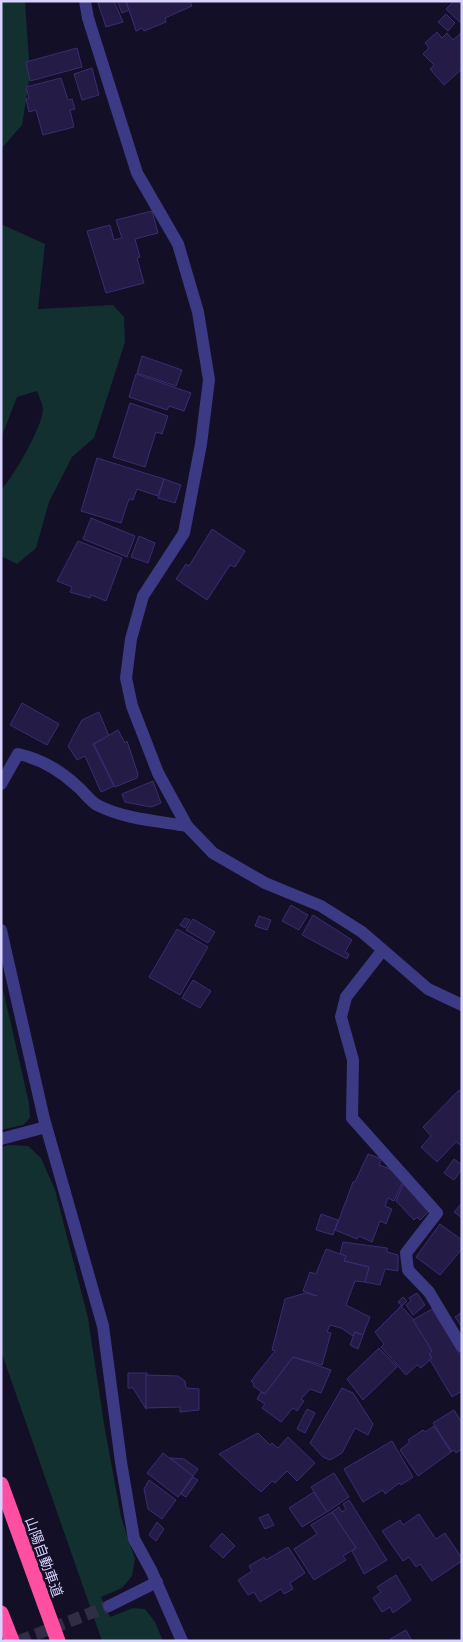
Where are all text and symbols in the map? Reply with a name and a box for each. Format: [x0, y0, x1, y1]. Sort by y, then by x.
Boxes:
street label: 山陽自動車道 [22, 1515, 66, 1599]

